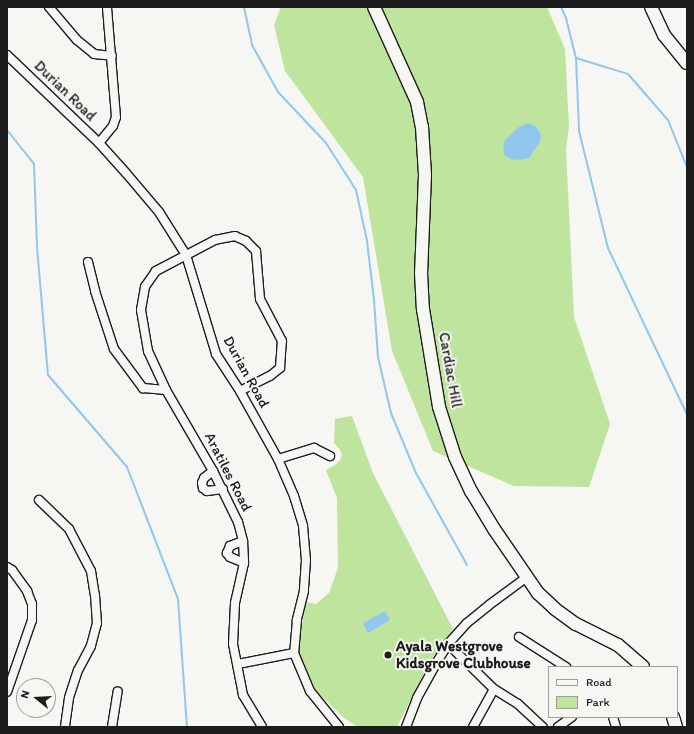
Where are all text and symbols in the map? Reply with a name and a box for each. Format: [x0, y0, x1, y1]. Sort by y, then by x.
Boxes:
street label: Durian Road [30, 57, 100, 125]
street label: Cardiac Hill [435, 331, 465, 409]
street label: Durian Road [219, 333, 273, 411]
street label: Aratiles Road [200, 429, 256, 515]
place label: Ayala Westgrove Kidsgrove Clubhouse [396, 637, 531, 672]
marker: Ayala Westgrove Kidsgrove Clubhouse [383, 650, 393, 660]
legend [548, 666, 678, 718]
text: Road [586, 675, 612, 689]
north arrow [16, 678, 56, 718]
text: N [18, 689, 32, 700]
text: Park [586, 695, 610, 709]

